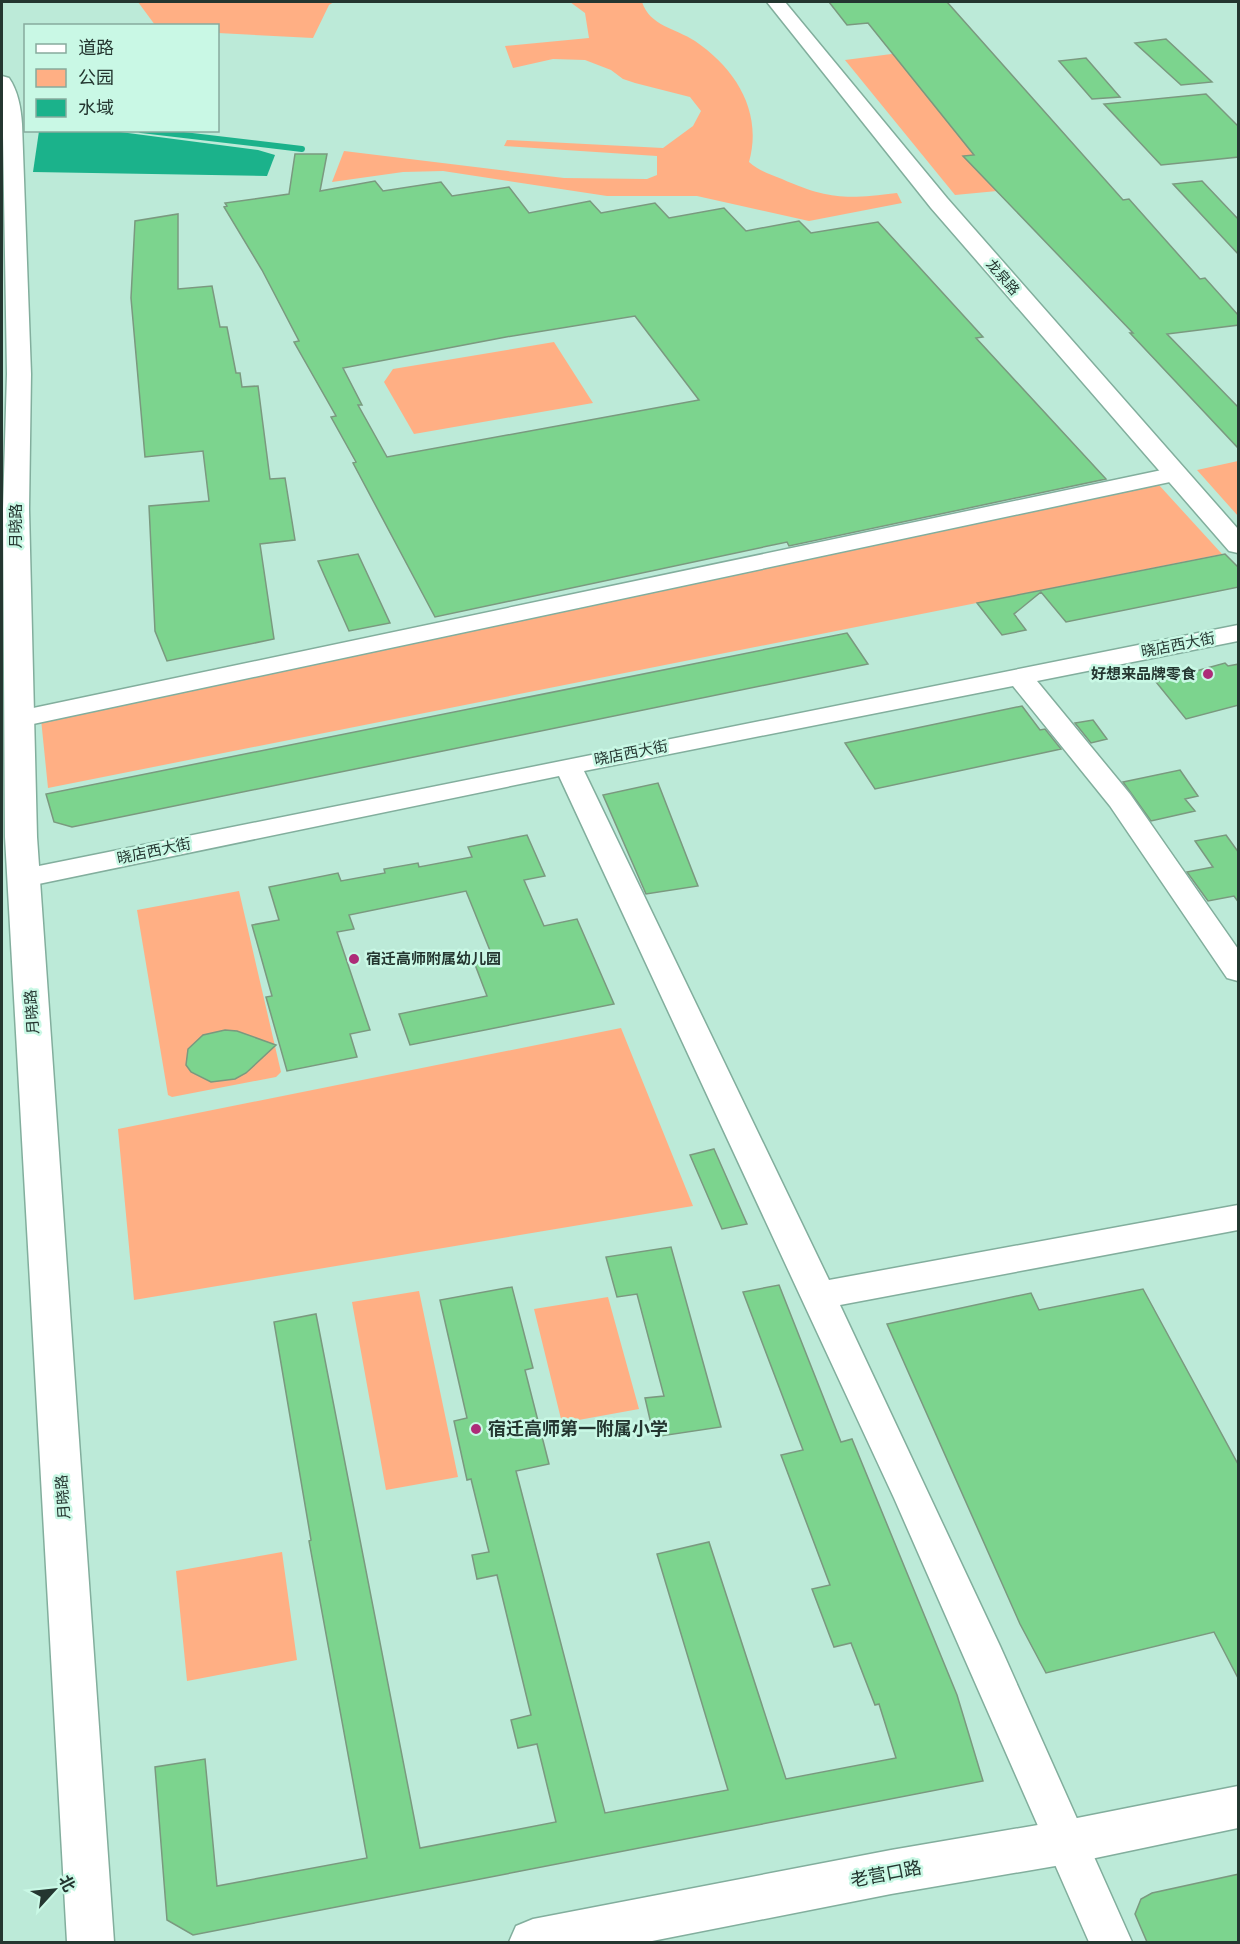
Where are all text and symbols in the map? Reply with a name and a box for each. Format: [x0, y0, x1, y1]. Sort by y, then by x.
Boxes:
legend [24, 24, 219, 132]
text: 道路 [78, 36, 114, 59]
text: 公园 [78, 66, 114, 89]
text: 水域 [78, 96, 114, 119]
street label: 龙泉路 [982, 255, 1024, 299]
street label: 月晓路 [6, 503, 25, 549]
street label: 晓店西大街 [1139, 628, 1217, 661]
place label: 好想来品牌零食 [1091, 664, 1196, 683]
marker: 好想来品牌零食 [1201, 667, 1215, 681]
street label: 晓店西大街 [592, 736, 670, 769]
street label: 晓店西大街 [115, 833, 193, 868]
place label: 宿迁高师附属幼儿园 [366, 949, 501, 968]
marker: 宿迁高师附属幼儿园 [347, 952, 361, 966]
street label: 月晓路 [20, 989, 43, 1035]
place label: 宿迁高师第一附属小学 [488, 1417, 668, 1440]
marker: 宿迁高师第一附属小学 [469, 1422, 483, 1436]
street label: 月晓路 [51, 1474, 74, 1520]
street label: 老营口路 [848, 1855, 923, 1892]
north arrow [24, 1860, 84, 1920]
text: 北 [55, 1872, 80, 1895]

